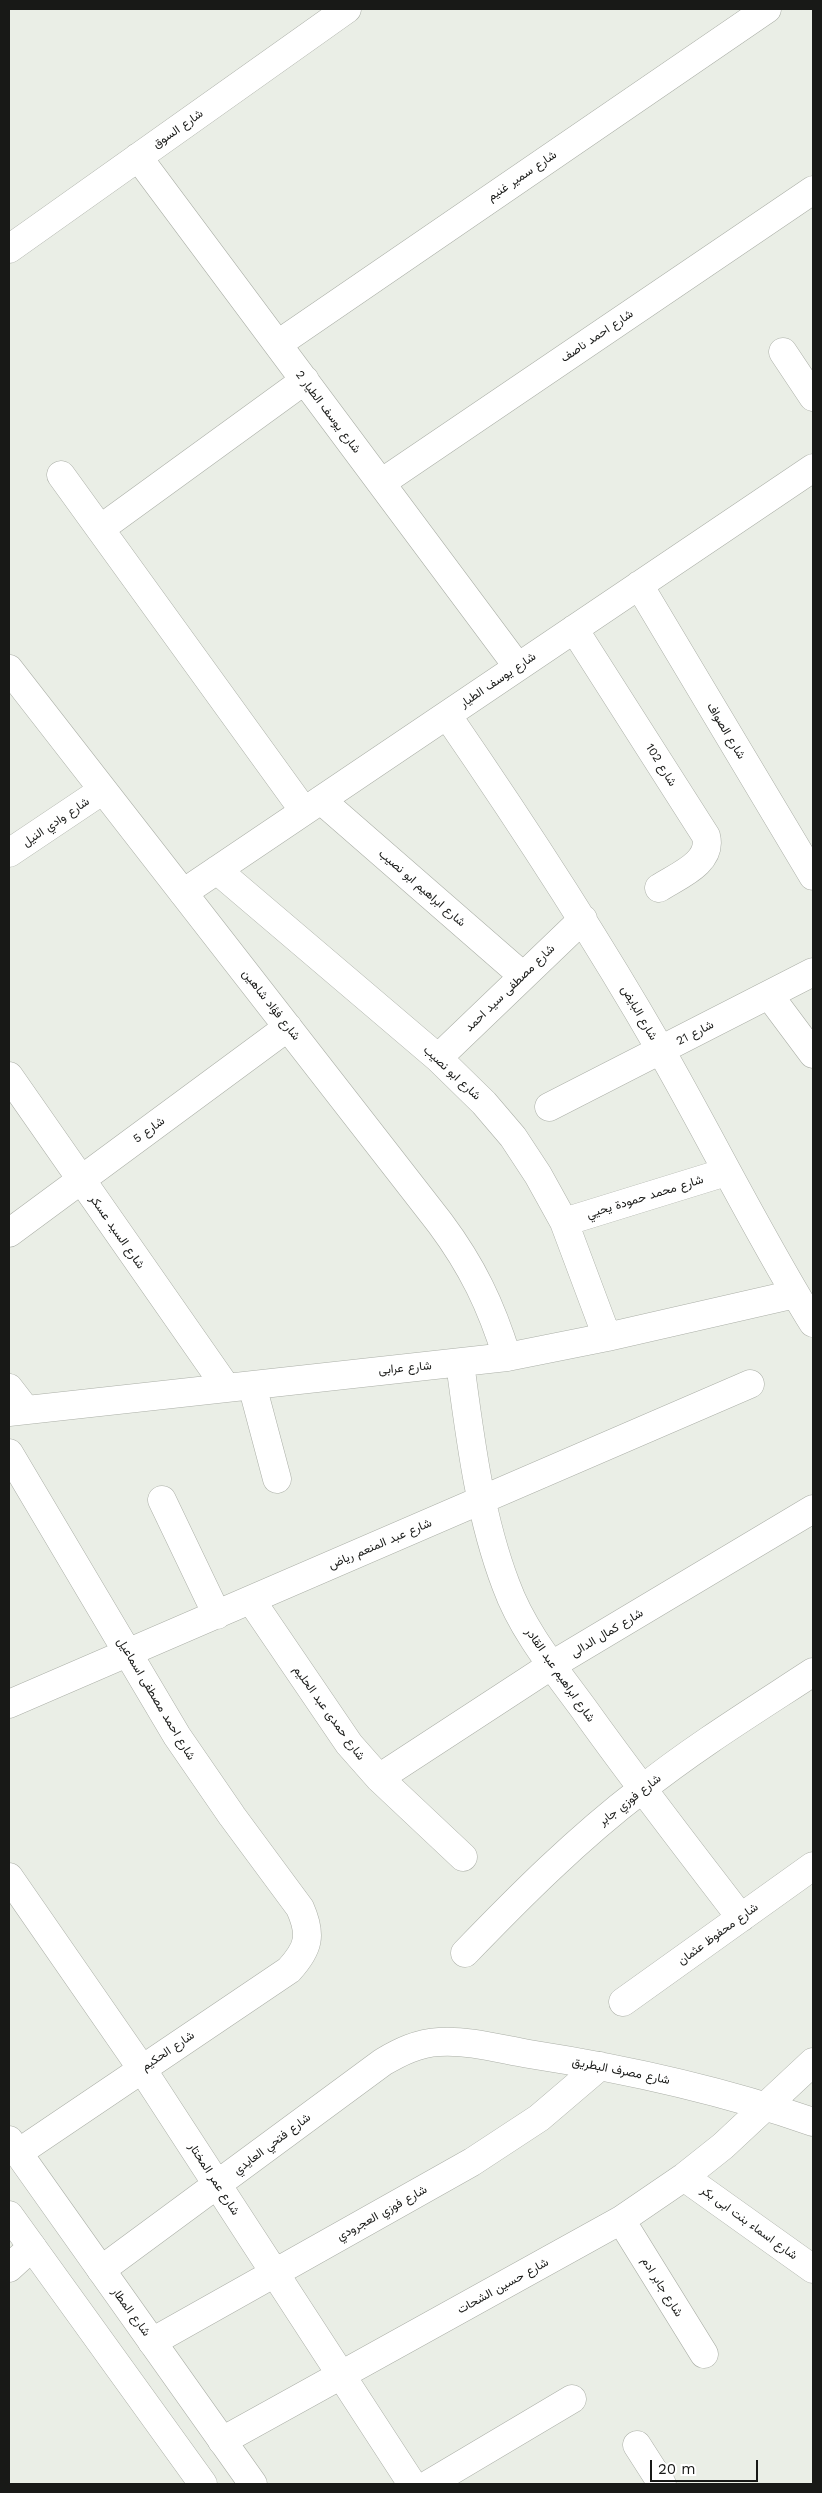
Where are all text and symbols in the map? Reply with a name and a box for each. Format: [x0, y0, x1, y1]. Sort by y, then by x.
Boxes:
street label: شارع السوق [150, 106, 206, 152]
street label: شارع سمير غنيم [485, 148, 559, 204]
street label: شارع احمد ناصف [558, 307, 636, 365]
street label: شارع يوسف الطيار 2 [292, 368, 364, 456]
street label: شارع يوسف الطيار [457, 649, 539, 711]
street label: شارع الصواف [704, 700, 748, 762]
street label: شارع 102 [642, 741, 680, 789]
street label: شارع وادي النيل [20, 794, 92, 850]
street label: شارع ابراهيم ابو نصيب [376, 846, 468, 930]
street label: شارع مصطفى سيد احمد [462, 941, 558, 1035]
street label: شارع فؤاد شاهين [239, 967, 303, 1043]
street label: شارع البايض [618, 983, 660, 1043]
street label: شارع 21 [674, 1018, 716, 1048]
street label: شارع ابو نصيب [420, 1043, 484, 1103]
street label: شارع 5 [131, 1114, 167, 1146]
street label: شارع محمد حمودة يحيي [585, 1172, 705, 1222]
street label: شارع السيد عسكر [86, 1192, 148, 1272]
street label: شارع عرابى [378, 1358, 432, 1378]
street label: شارع عبد المنعم رياض [326, 1516, 434, 1572]
street label: شارع كمال الدالى [568, 1606, 646, 1660]
street label: شارع ابراهيم عبد القادر [522, 1625, 598, 1725]
street label: شارع احمد مصطفى اسماعيل [114, 1635, 198, 1763]
street label: شارع حمدى عبد الحليم [290, 1663, 368, 1763]
street label: شارع فوزي جابر [596, 1771, 664, 1829]
street label: شارع محفوظ عثمان [675, 1900, 761, 1968]
street label: شارع الحكيم [139, 2028, 197, 2074]
street label: شارع مصرف البطريق [571, 2054, 671, 2088]
street label: شارع فتحي العايدي [231, 2110, 313, 2178]
street label: شارع عمر المختار [185, 2140, 243, 2218]
street label: شارع فوزي العجرودي [334, 2182, 430, 2244]
street label: شارع اسماء بنت ابى بكر [698, 2183, 800, 2263]
street label: شارع حسين الشحات [455, 2255, 551, 2317]
street label: شارع جابر ادم [638, 2255, 686, 2319]
street label: شارع المطار [109, 2285, 153, 2339]
scale bar [652, 2450, 760, 2482]
text: 20 m [658, 2460, 696, 2478]

